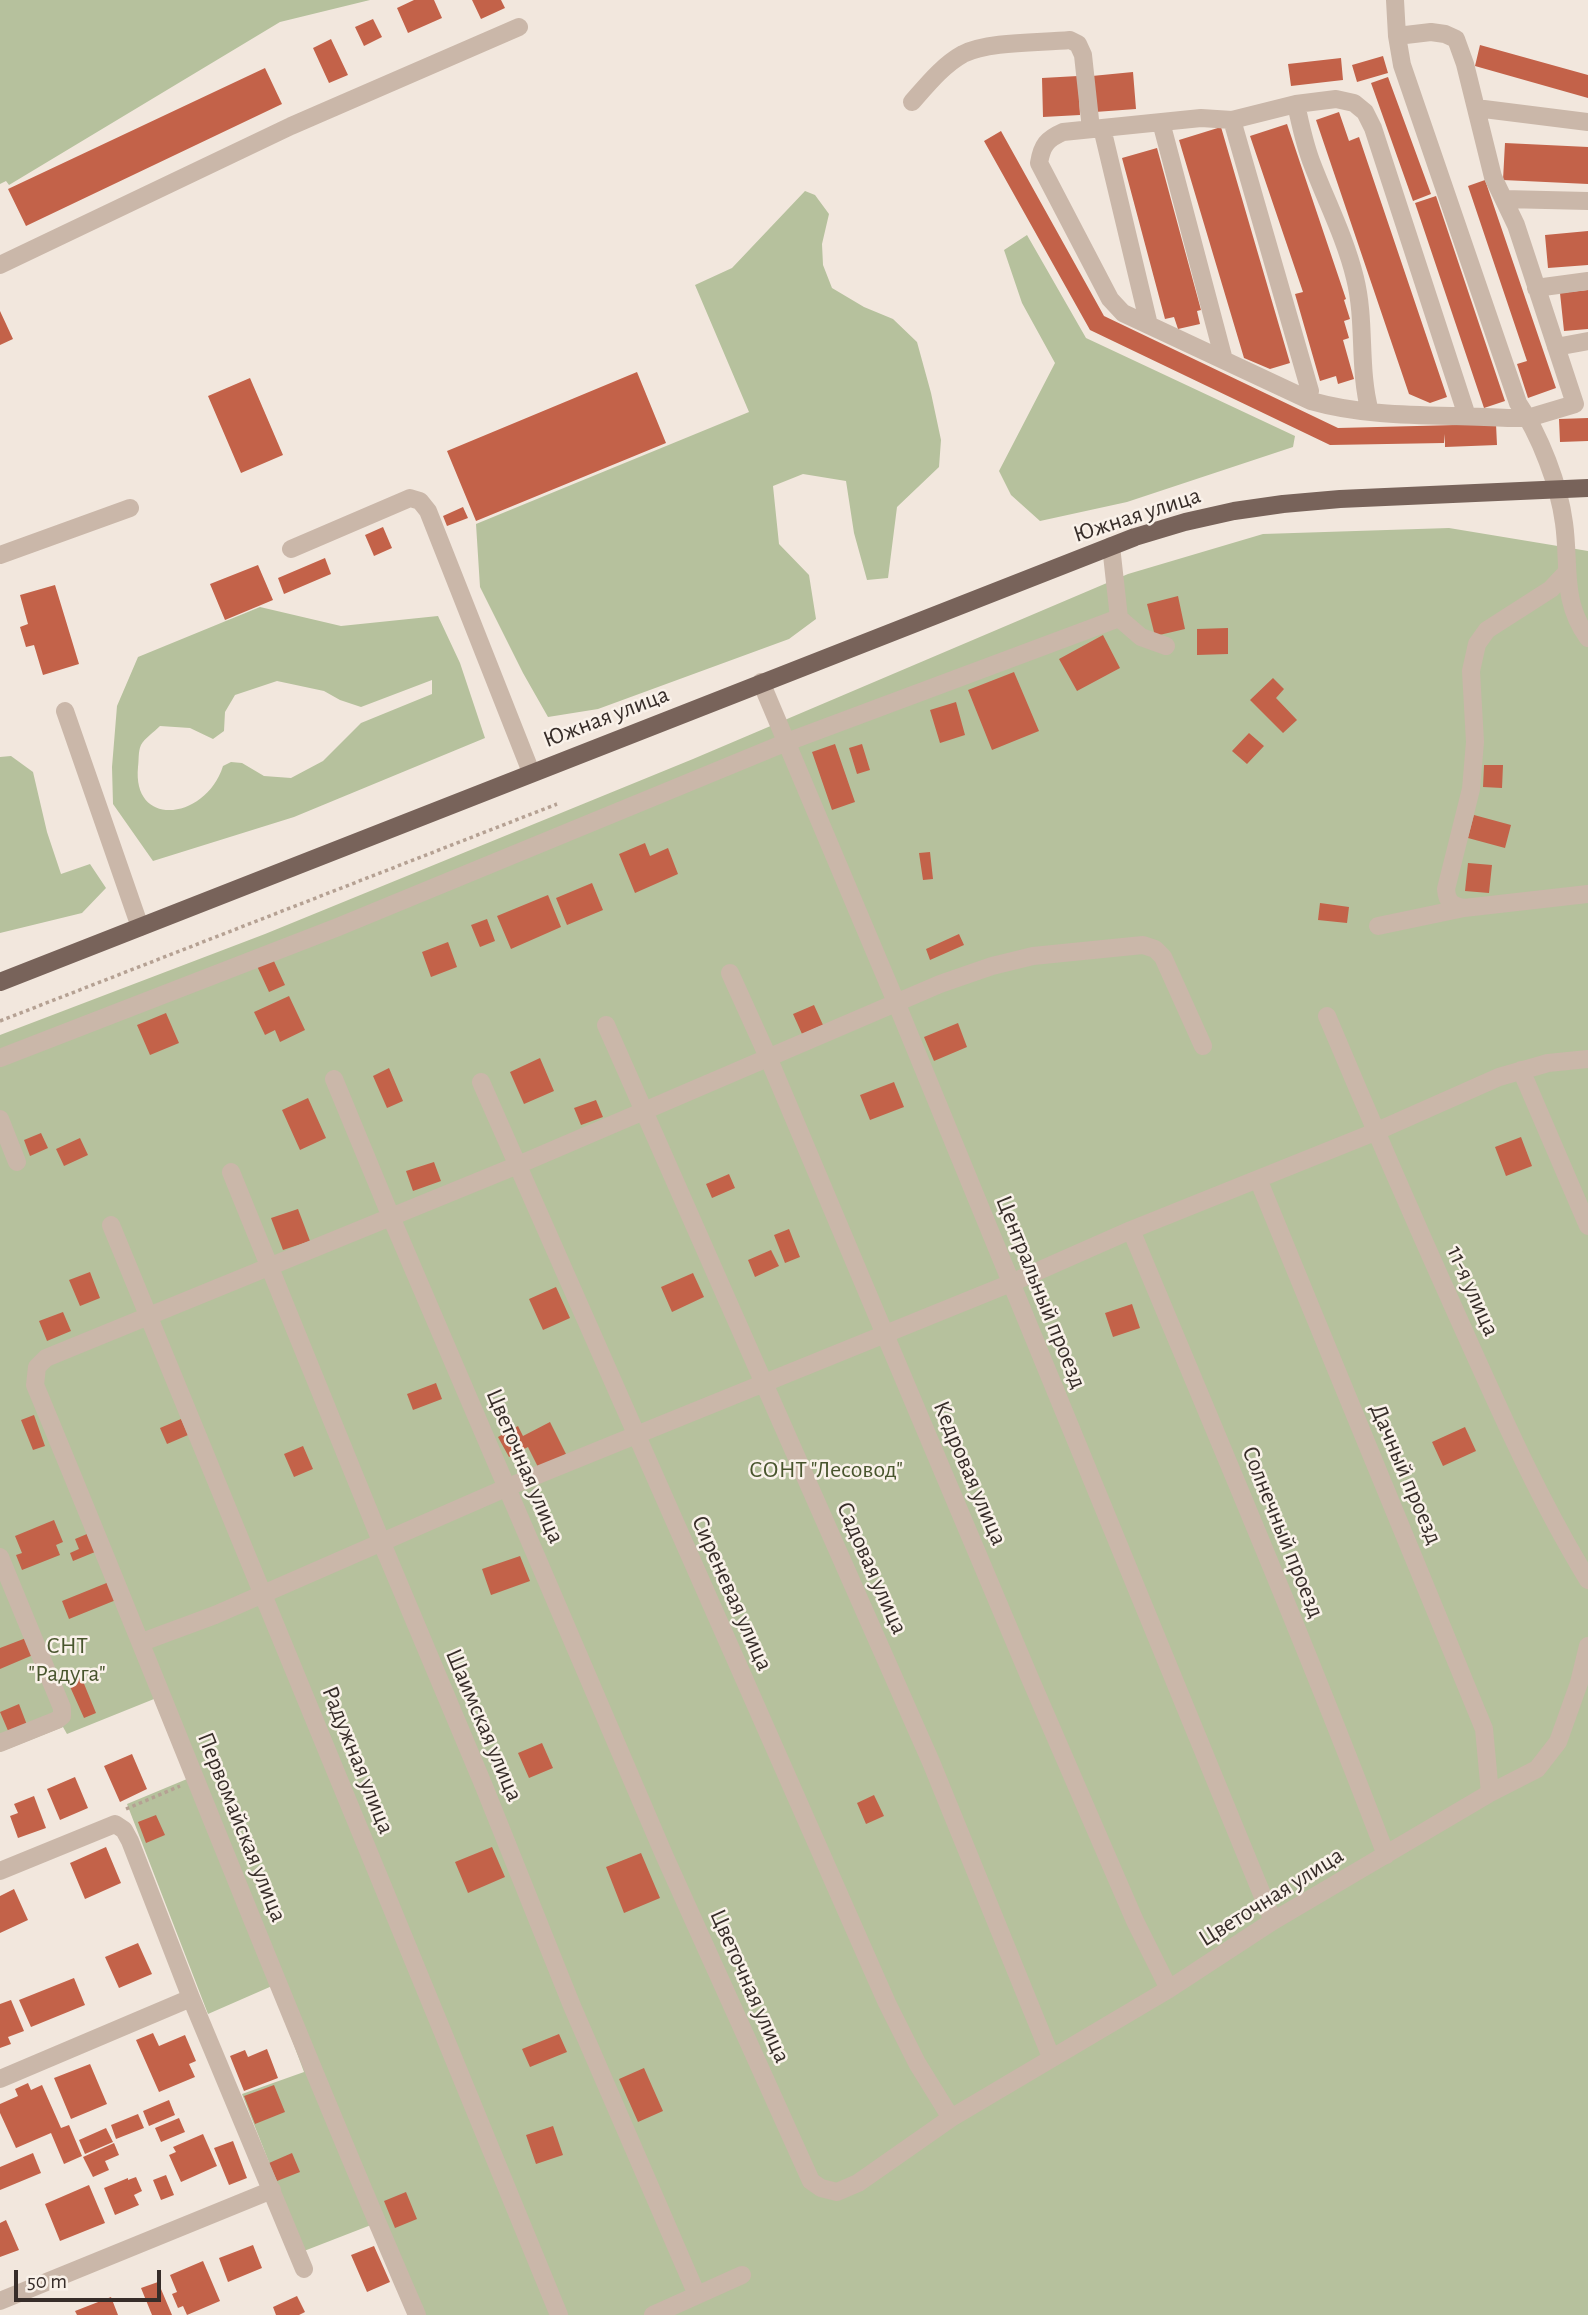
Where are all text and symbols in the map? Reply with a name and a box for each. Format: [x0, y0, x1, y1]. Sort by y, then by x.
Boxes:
street label: Южная улица [1070, 481, 1204, 549]
street label: Южная улица [539, 680, 673, 754]
street label: Центральный проезд [989, 1191, 1093, 1393]
street label: 11-я улица [1440, 1241, 1506, 1341]
street label: Цветочная улица [479, 1384, 571, 1548]
street label: Кедровая улица [927, 1396, 1013, 1550]
street label: Дачный проезд [1363, 1399, 1449, 1549]
street label: Солнечный проезд [1235, 1442, 1331, 1622]
park label: СОНТ "Лесовод" [749, 1456, 903, 1484]
street label: Садовая улица [830, 1497, 914, 1639]
street label: Сиреневая улица [685, 1511, 779, 1675]
park label: СНТ "Радуга" [28, 1632, 106, 1688]
street label: Шаимская улица [439, 1644, 529, 1806]
street label: Радужная улица [315, 1682, 401, 1838]
street label: Первомайская улица [191, 1728, 293, 1926]
street label: Цветочная улица [1193, 1841, 1349, 1953]
street label: Цветочная улица [703, 1905, 797, 2067]
scale bar [18, 2256, 164, 2300]
text: 50 m [27, 2271, 67, 2292]

